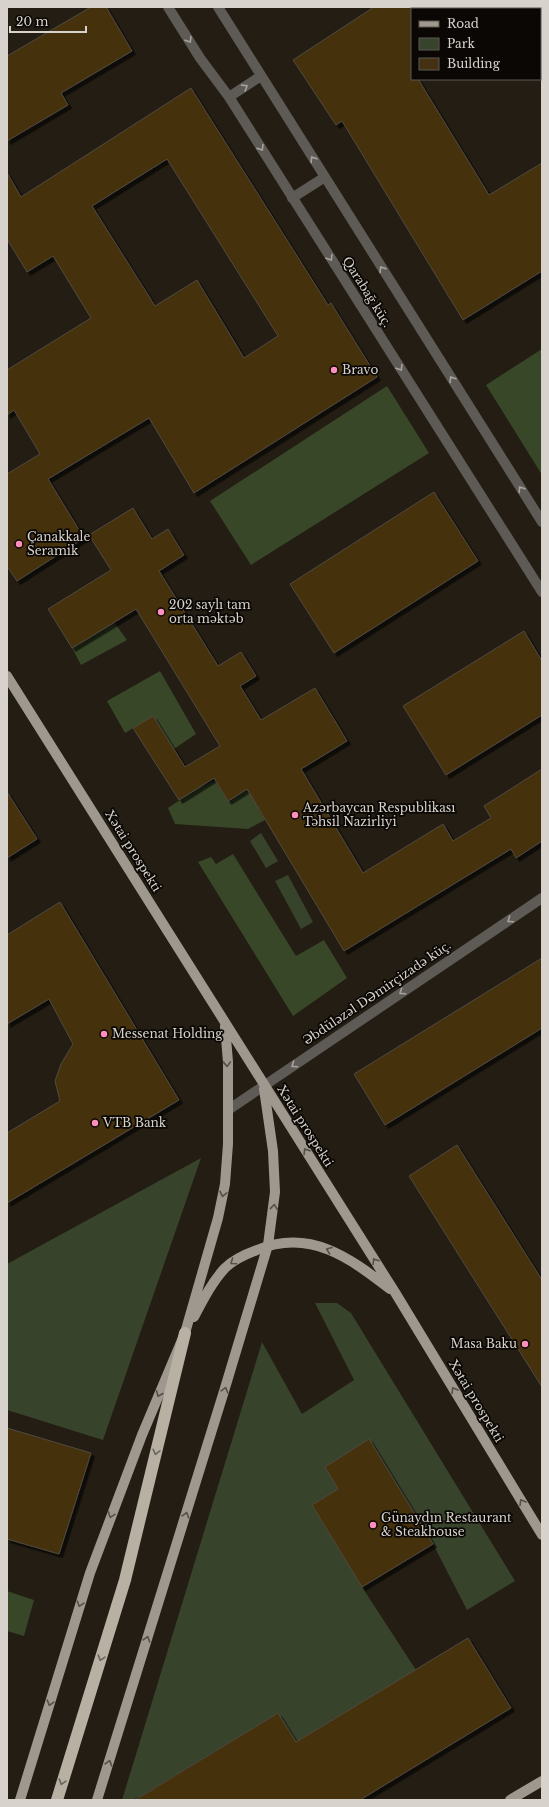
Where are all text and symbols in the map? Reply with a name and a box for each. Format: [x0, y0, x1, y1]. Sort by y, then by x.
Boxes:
scale bar [10, 8, 86, 34]
legend [411, 8, 541, 80]
text: 20 m [16, 14, 48, 29]
text: Road [447, 16, 479, 31]
one-way arrow [184, 36, 192, 43]
text: Park [447, 36, 475, 51]
text: Building [447, 56, 501, 71]
one-way arrow [241, 84, 248, 91]
one-way arrow [256, 144, 264, 151]
one-way arrow [310, 156, 318, 163]
one-way arrow [326, 254, 333, 261]
street label: Qarabağ küç. [340, 254, 395, 330]
one-way arrow [380, 266, 387, 273]
place label: Bravo [342, 362, 378, 377]
one-way arrow [395, 364, 403, 371]
marker: Bravo [329, 365, 339, 375]
one-way arrow [449, 376, 456, 383]
one-way arrow [519, 486, 526, 493]
place label: Çanakkale Seramik [27, 529, 91, 558]
marker: Çanakkale Seramik [14, 539, 24, 549]
place label: 202 saylı tam orta məktəb [169, 597, 251, 626]
marker: 202 saylı tam orta məktəb [156, 607, 166, 617]
place label: Azərbaycan Respublikası Təhsil Nazirliyi [302, 800, 455, 829]
street label: Xətai prospekti [102, 807, 165, 894]
marker: Azərbaycan Respublikası Təhsil Nazirliyi [290, 810, 300, 820]
one-way arrow [507, 915, 514, 922]
street label: Əbdüləzəl DƏmirçizadə küç. [300, 937, 454, 1048]
one-way arrow [399, 987, 406, 994]
place label: Messenat Holding [112, 1026, 223, 1041]
marker: Messenat Holding [99, 1029, 109, 1039]
one-way arrow [291, 1060, 298, 1068]
one-way arrow [223, 1061, 232, 1067]
street label: Xətai prospekti [274, 1082, 337, 1169]
place label: VTB Bank [102, 1115, 167, 1130]
marker: VTB Bank [90, 1118, 100, 1128]
one-way arrow [303, 1148, 310, 1155]
one-way arrow [219, 1190, 227, 1197]
one-way arrow [269, 1204, 278, 1210]
one-way arrow [325, 1246, 332, 1254]
one-way arrow [230, 1257, 237, 1264]
one-way arrow [372, 1258, 380, 1265]
place label: Masa Baku [451, 1336, 517, 1351]
marker: Masa Baku [520, 1339, 530, 1349]
street label: Xətai prospekti [446, 1357, 507, 1445]
one-way arrow [220, 1387, 229, 1394]
one-way arrow [452, 1387, 459, 1394]
one-way arrow [155, 1391, 163, 1398]
one-way arrow [152, 1449, 160, 1455]
one-way arrow [519, 1499, 526, 1506]
place label: Günaydın Restaurant & Steakhouse [381, 1510, 512, 1539]
one-way arrow [181, 1511, 190, 1518]
one-way arrow [107, 1512, 116, 1519]
marker: Günaydın Restaurant & Steakhouse [368, 1520, 378, 1530]
one-way arrow [77, 1601, 85, 1608]
one-way arrow [142, 1635, 151, 1642]
one-way arrow [97, 1654, 106, 1661]
one-way arrow [46, 1699, 55, 1706]
one-way arrow [104, 1759, 113, 1766]
one-way arrow [58, 1778, 67, 1785]

